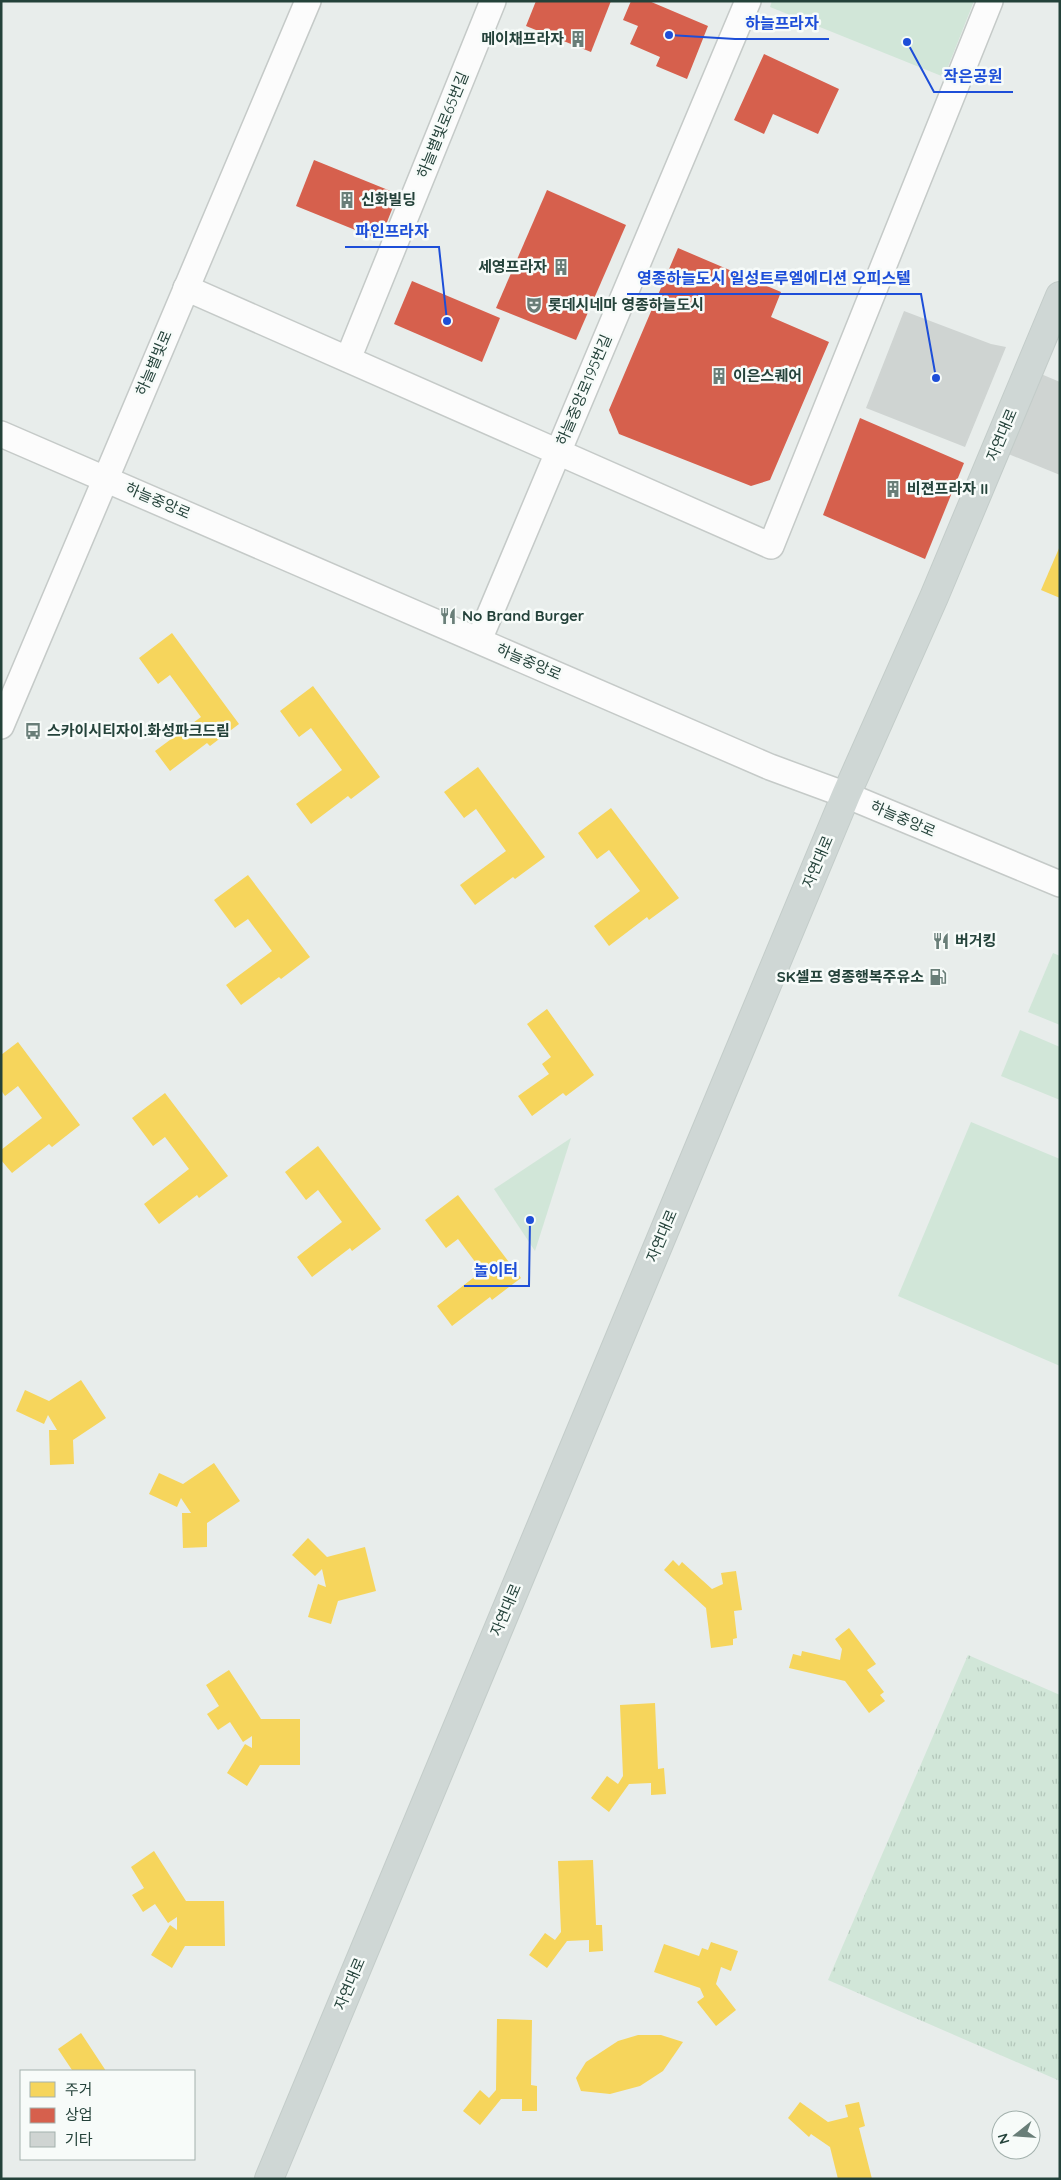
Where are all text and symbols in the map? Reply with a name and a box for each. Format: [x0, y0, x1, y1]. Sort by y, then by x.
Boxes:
callout: 하늘프라자 [735, 8, 829, 39]
text: 하늘프라자 [745, 13, 819, 33]
place label: 메이채프라자 [481, 29, 564, 48]
building icon: 메이채프라자 [568, 29, 588, 49]
callout: 작은공원 [934, 61, 1013, 92]
text: 작은공원 [944, 66, 1002, 86]
street label: 하늘별빛로65번길 [413, 69, 472, 181]
building icon: 신화빌딩 [337, 190, 357, 210]
place label: 신화빌딩 [361, 190, 416, 209]
callout: 파인프라자 [345, 216, 439, 247]
text: 파인프라자 [355, 221, 429, 241]
place label: 세영프라자 [478, 257, 547, 276]
building icon: 세영프라자 [551, 257, 571, 277]
callout: 영종하늘도시 일성트루엘에디션 오피스텔 [627, 263, 921, 294]
text: 영종하늘도시 일성트루엘에디션 오피스텔 [637, 268, 911, 288]
theatre icon: 롯데시네마 영종하늘도시 [524, 295, 544, 315]
place label: 롯데시네마 영종하늘도시 [548, 295, 704, 314]
street label: 하늘별빛로 [131, 327, 176, 398]
street label: 하늘중앙로195번길 [552, 331, 615, 448]
building icon: 이은스퀘어 [709, 366, 729, 386]
place label: 이은스퀘어 [733, 366, 802, 385]
street label: 자연대로 [982, 406, 1021, 464]
street label: 하늘중앙로 [123, 478, 194, 523]
building icon: 비젼프라자 II [883, 479, 903, 499]
place label: 비젼프라자 II [907, 479, 988, 498]
restaurant icon: No Brand Burger [438, 606, 458, 626]
place label: No Brand Burger [462, 606, 585, 625]
street label: 하늘중앙로 [494, 639, 565, 684]
bus stop icon: 스카이시티자이.화성파크드림 [23, 721, 43, 741]
place label: 스카이시티자이.화성파크드림 [47, 721, 230, 740]
street label: 하늘중앙로 [868, 796, 939, 841]
street label: 자연대로 [798, 833, 837, 891]
restaurant icon: 버거킹 [931, 931, 951, 951]
place label: 버거킹 [955, 931, 996, 950]
place label: SK셀프 영종행복주유소 [777, 967, 924, 986]
fuel station icon: SK셀프 영종행복주유소 [928, 967, 948, 987]
street label: 자연대로 [642, 1207, 681, 1265]
callout: 놀이터 [464, 1255, 529, 1286]
text: 놀이터 [474, 1260, 518, 1280]
street label: 자연대로 [486, 1581, 525, 1639]
street label: 자연대로 [330, 1955, 369, 2013]
legend [20, 2070, 195, 2160]
text: 주거 [65, 2080, 93, 2099]
text: 상업 [65, 2105, 93, 2124]
north arrow [991, 2110, 1041, 2160]
text: 기타 [65, 2130, 93, 2149]
text: N [993, 2131, 1014, 2146]

